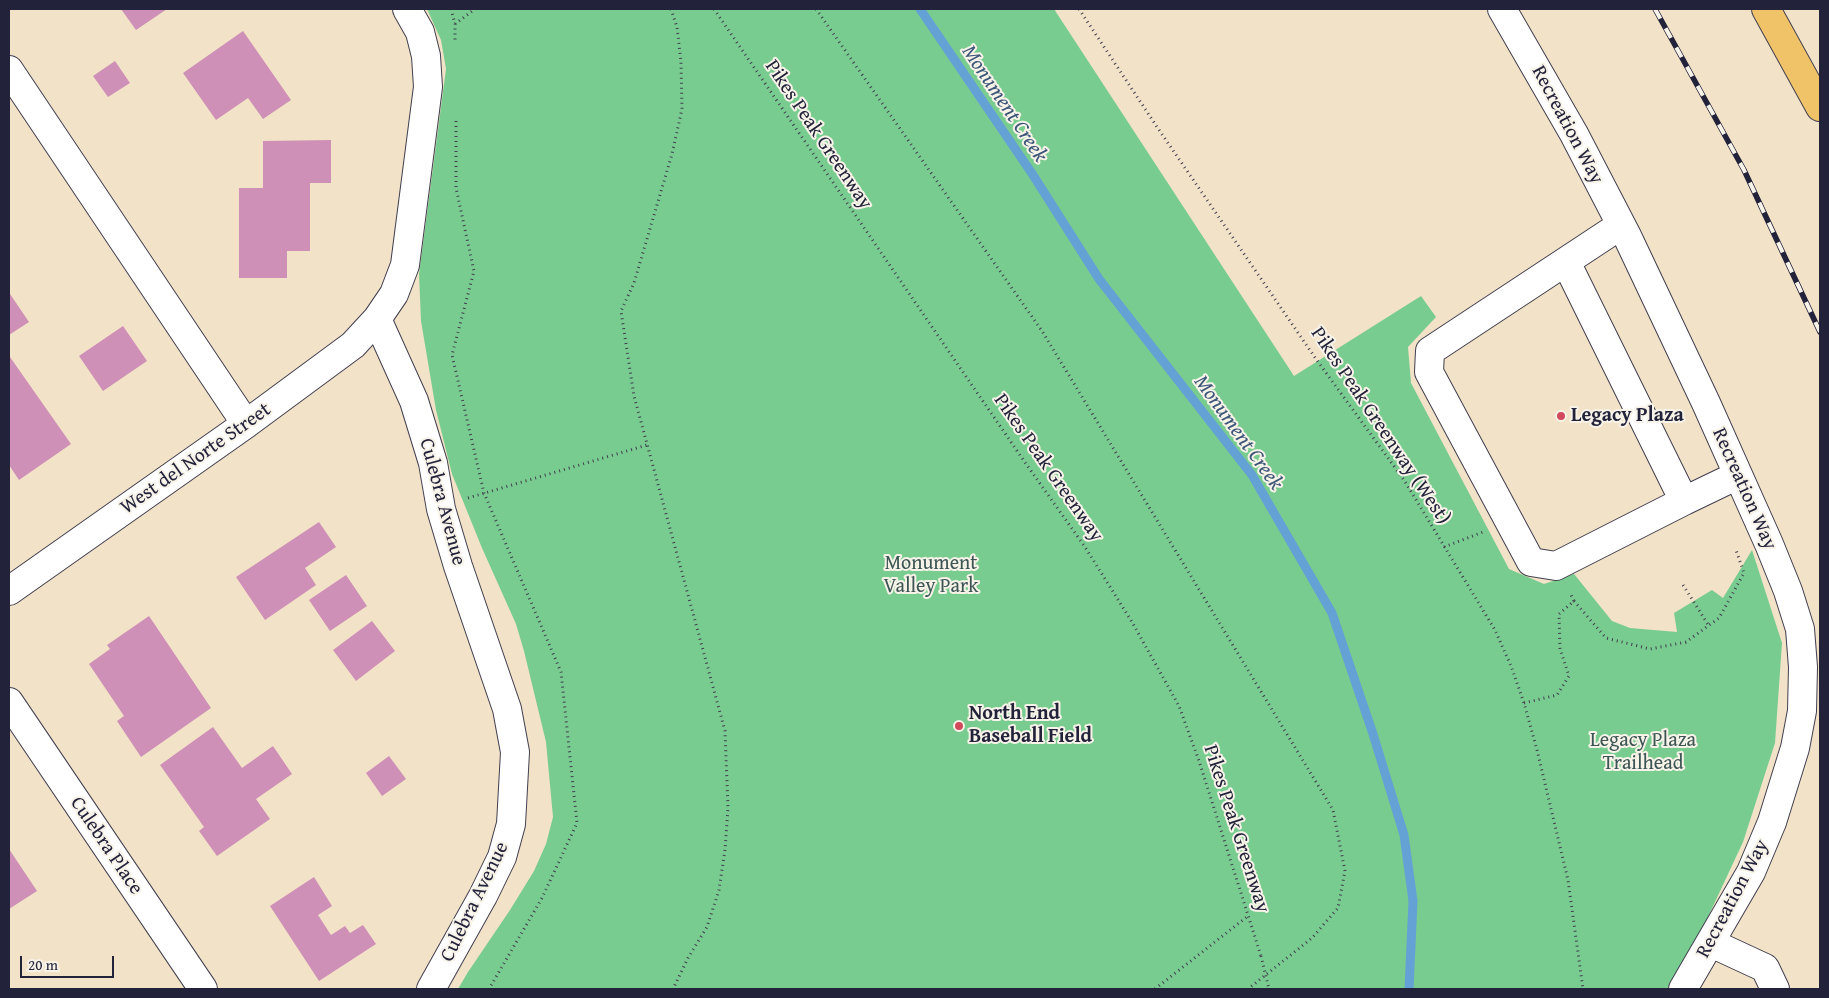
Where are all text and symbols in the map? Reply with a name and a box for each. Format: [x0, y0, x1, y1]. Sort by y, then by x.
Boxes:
water label: Monument Creek [956, 41, 1052, 167]
street label: Pikes Peak Greenway [759, 56, 877, 214]
street label: Recreation Way [1526, 62, 1608, 188]
street label: Pikes Peak Greenway (West) [1305, 323, 1455, 529]
water label: Monument Creek [1188, 371, 1288, 495]
street label: Pikes Peak Greenway [988, 389, 1108, 547]
street label: West del Norte Street [116, 398, 276, 520]
place label: Legacy Plaza [1571, 404, 1684, 428]
marker: Legacy Plaza [1555, 410, 1567, 422]
street label: Recreation Way [1706, 424, 1782, 554]
street label: Culebra Avenue [414, 436, 470, 568]
park label: Monument Valley Park [884, 552, 978, 599]
place label: North End Baseball Field [969, 702, 1092, 749]
marker: North End Baseball Field [953, 720, 965, 732]
park label: Legacy Plaza Trailhead [1590, 729, 1696, 776]
street label: Pikes Peak Greenway [1198, 742, 1274, 916]
street label: Culebra Place [64, 792, 148, 900]
street label: Recreation Way [1692, 836, 1774, 962]
street label: Culebra Avenue [436, 838, 514, 966]
scale bar [22, 946, 116, 978]
text: 20 m [28, 954, 58, 975]

